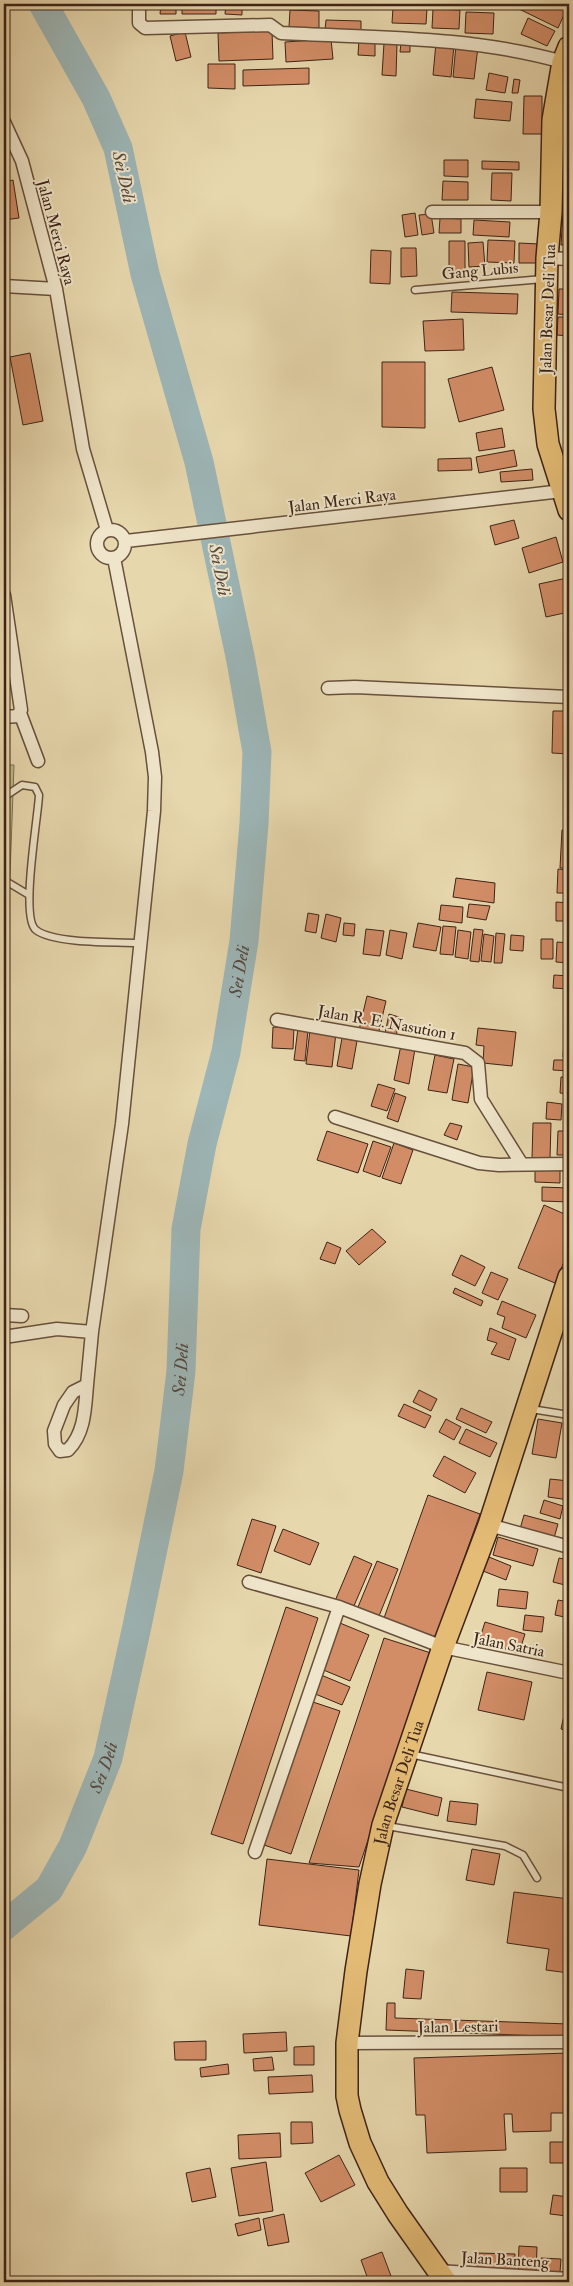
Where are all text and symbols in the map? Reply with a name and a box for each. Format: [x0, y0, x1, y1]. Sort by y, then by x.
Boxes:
water label: Sei Deli [106, 148, 141, 205]
street label: Jalan Merci Raya [31, 176, 80, 288]
street label: Jalan Besar Deli Tua [536, 243, 561, 375]
street label: Gang Lubis [441, 258, 519, 284]
street label: Jalan Merci Raya [286, 484, 398, 519]
water label: Sei Deli [203, 541, 236, 598]
water label: Sei Deli [224, 943, 255, 1000]
street label: Jalan R. E. Nasution 1 [315, 1001, 457, 1046]
water label: Sei Deli [167, 1343, 194, 1398]
street label: Jalan Satria [470, 1628, 547, 1663]
street label: Jalan Besar Deli Tua [370, 1717, 429, 1848]
water label: Sei Deli [84, 1740, 123, 1797]
street label: Jalan Lestari [416, 2016, 499, 2039]
street label: Jalan Banteng [459, 2248, 551, 2273]

